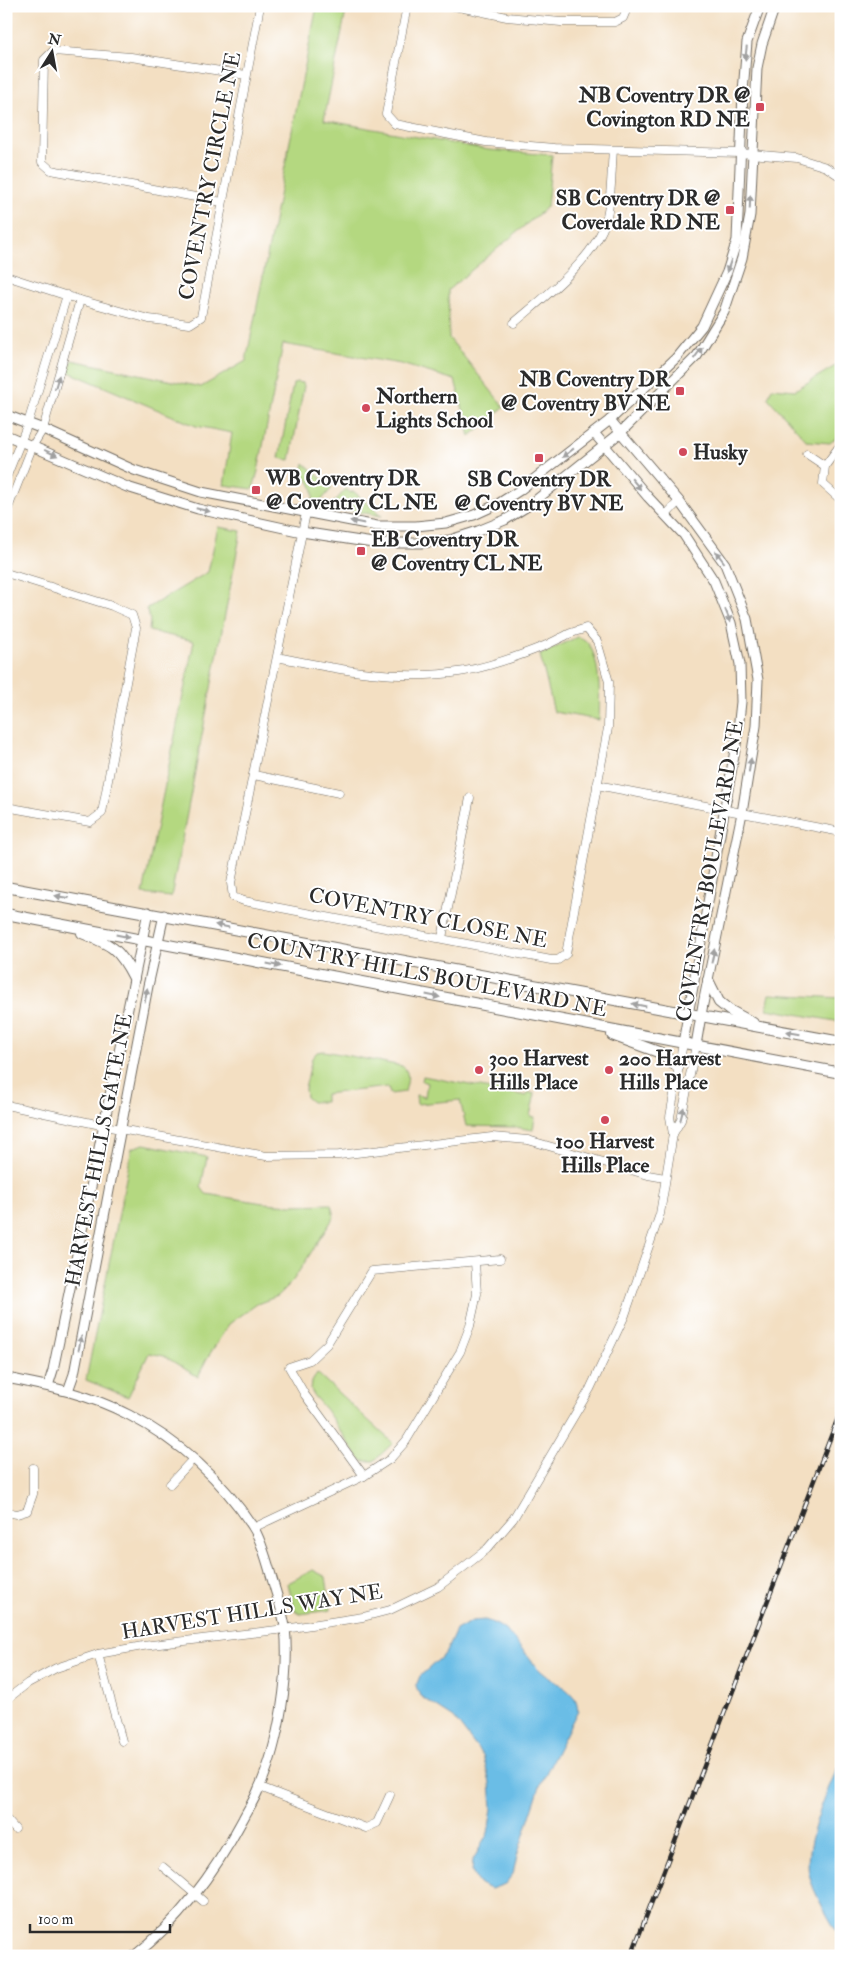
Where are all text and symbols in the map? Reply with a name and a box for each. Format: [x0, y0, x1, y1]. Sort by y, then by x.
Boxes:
north arrow [28, 28, 78, 78]
text: N [46, 30, 63, 49]
one-way arrow [742, 45, 750, 61]
street label: COVENTRY CIRCLE NE [173, 50, 247, 302]
place label: NB Coventry DR @ Covington RD NE [578, 82, 750, 133]
marker: NB Coventry DR @ Covington RD NE [754, 101, 766, 113]
place label: SB Coventry DR @ Coverdale RD NE [556, 185, 720, 236]
one-way arrow [746, 194, 754, 210]
marker: SB Coventry DR @ Coverdale RD NE [724, 204, 736, 216]
one-way arrow [725, 259, 732, 274]
one-way arrow [693, 346, 703, 360]
place label: NB Coventry DR @ Coventry BV NE [501, 366, 671, 417]
one-way arrow [54, 374, 62, 389]
place label: Northern Lights School [375, 383, 494, 434]
marker: NB Coventry DR @ Coventry BV NE [674, 385, 686, 397]
marker: Northern Lights School [360, 402, 372, 414]
place label: Husky [693, 439, 748, 466]
marker: Husky [677, 446, 689, 458]
one-way arrow [562, 447, 575, 458]
one-way arrow [44, 450, 58, 458]
marker: SB Coventry DR @ Coventry BV NE [533, 452, 545, 464]
place label: WB Coventry DR @ Coventry CL NE [265, 465, 437, 516]
place label: SB Coventry DR @ Coventry BV NE [455, 466, 623, 517]
one-way arrow [631, 477, 642, 490]
marker: WB Coventry DR @ Coventry CL NE [250, 484, 262, 496]
one-way arrow [196, 506, 211, 514]
one-way arrow [348, 518, 364, 526]
place label: EB Coventry DR @ Coventry CL NE [371, 526, 542, 577]
marker: EB Coventry DR @ Coventry CL NE [355, 545, 367, 557]
one-way arrow [715, 551, 726, 564]
one-way arrow [725, 609, 733, 623]
street label: COVENTRY BOULEVARD NE [670, 718, 750, 1024]
one-way arrow [746, 757, 754, 773]
street label: COVENTRY CLOSE NE [306, 882, 550, 954]
one-way arrow [53, 892, 69, 900]
one-way arrow [214, 922, 229, 930]
street label: COUNTRY HILLS BOULEVARD NE [245, 927, 609, 1023]
one-way arrow [115, 933, 131, 941]
one-way arrow [709, 949, 717, 964]
one-way arrow [266, 961, 281, 969]
one-way arrow [142, 987, 150, 1002]
one-way arrow [426, 992, 442, 1000]
one-way arrow [632, 1001, 647, 1009]
street label: HARVEST HILLS GATE NE [59, 1011, 139, 1289]
one-way arrow [784, 1029, 800, 1037]
place label: 300 Harvest Hills Place [489, 1045, 589, 1096]
place label: 200 Harvest Hills Place [619, 1045, 721, 1096]
marker: 300 Harvest Hills Place [473, 1064, 485, 1076]
marker: 200 Harvest Hills Place [603, 1064, 615, 1076]
one-way arrow [678, 1106, 686, 1121]
marker: 100 Harvest Hills Place [599, 1114, 611, 1126]
place label: 100 Harvest Hills Place [556, 1128, 655, 1179]
one-way arrow [76, 1335, 84, 1351]
street label: HARVEST HILLS WAY NE [120, 1578, 384, 1646]
scale bar [30, 1902, 170, 1934]
text: 100 m [38, 1910, 74, 1929]

